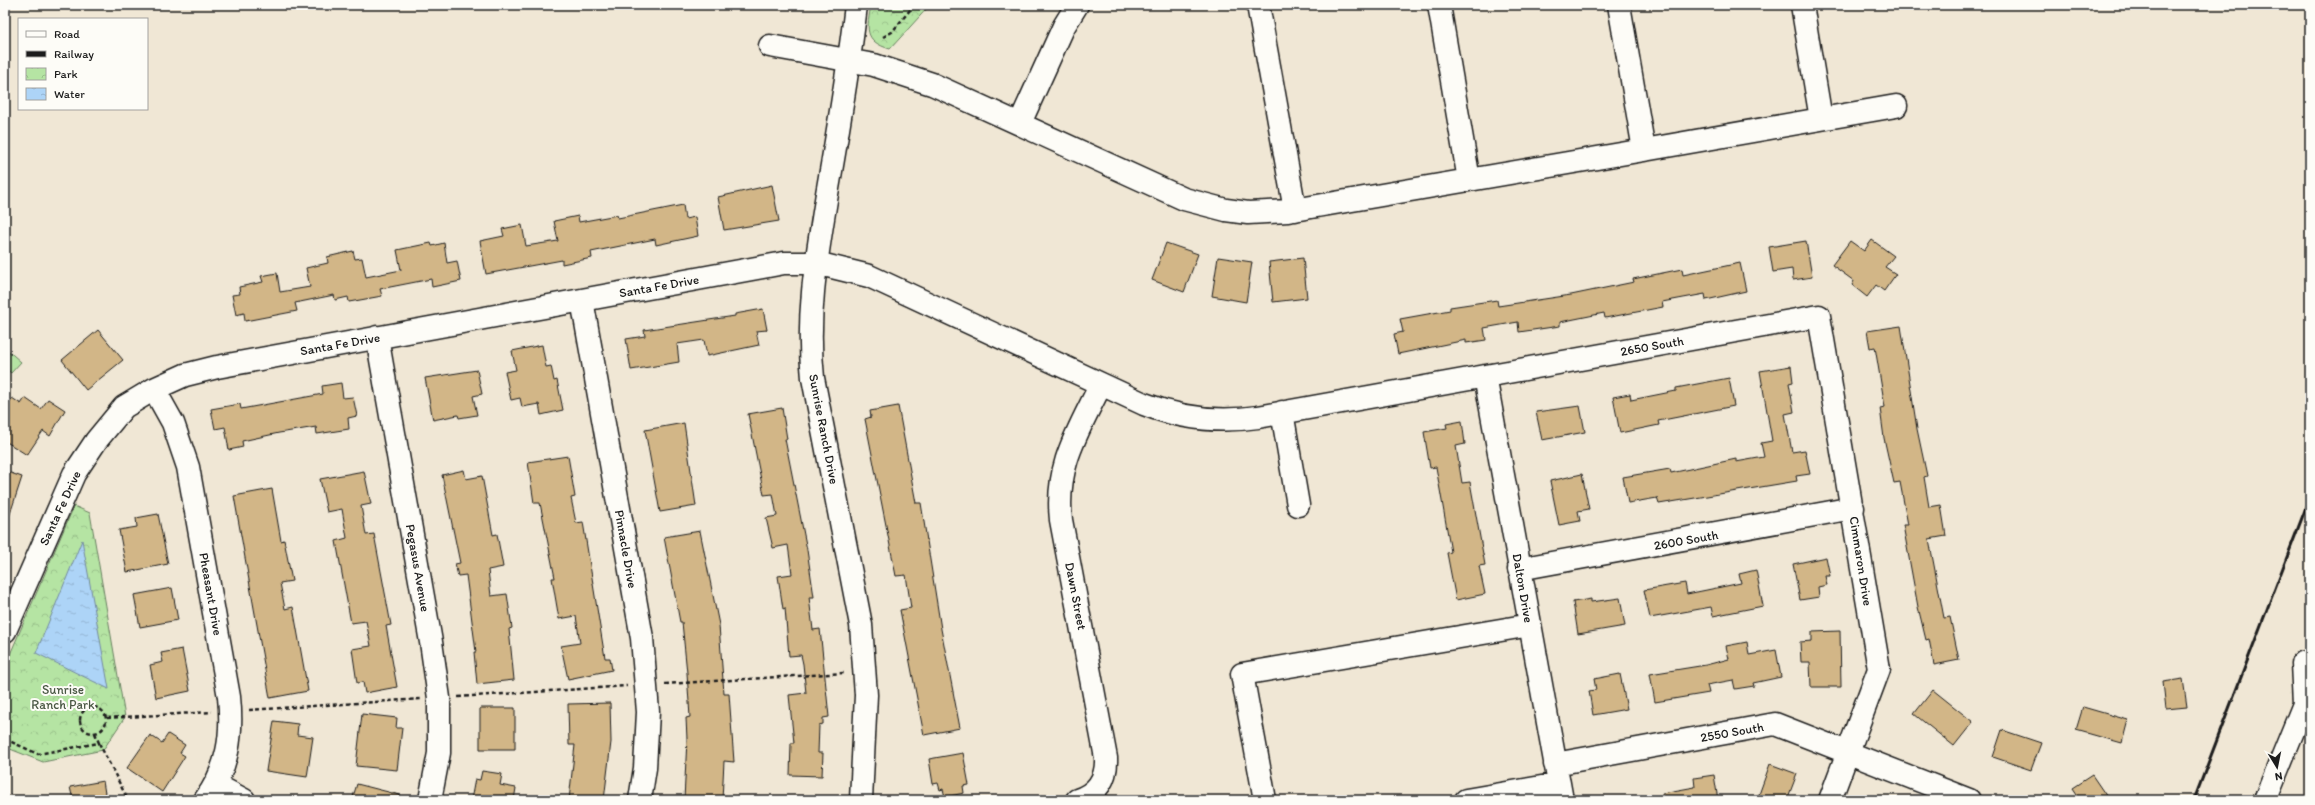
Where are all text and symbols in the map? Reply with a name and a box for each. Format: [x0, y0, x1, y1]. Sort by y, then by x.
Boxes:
legend [18, 18, 148, 110]
text: Road [54, 27, 80, 41]
text: Railway [54, 47, 94, 61]
text: Park [54, 67, 78, 81]
text: Water [54, 87, 85, 101]
street label: Santa Fe Drive [618, 272, 700, 300]
street label: Santa Fe Drive [299, 330, 381, 358]
street label: 2650 South [1619, 333, 1685, 359]
street label: Sunrise Ranch Drive [806, 373, 842, 485]
street label: Santa Fe Drive [36, 468, 84, 548]
street label: Pinnacle Drive [612, 509, 640, 589]
street label: Cimmaron Drive [1847, 515, 1875, 607]
street label: Pegasus Avenue [403, 523, 433, 613]
street label: 2600 South [1653, 527, 1720, 553]
street label: Pheasant Drive [196, 551, 226, 637]
street label: Dalton Drive [1510, 552, 1536, 624]
street label: Dawn Street [1062, 561, 1090, 631]
park label: Sunrise Ranch Park [31, 682, 95, 712]
street label: 2550 South [1699, 719, 1765, 745]
north arrow [2257, 747, 2297, 787]
text: N [2274, 769, 2283, 783]

